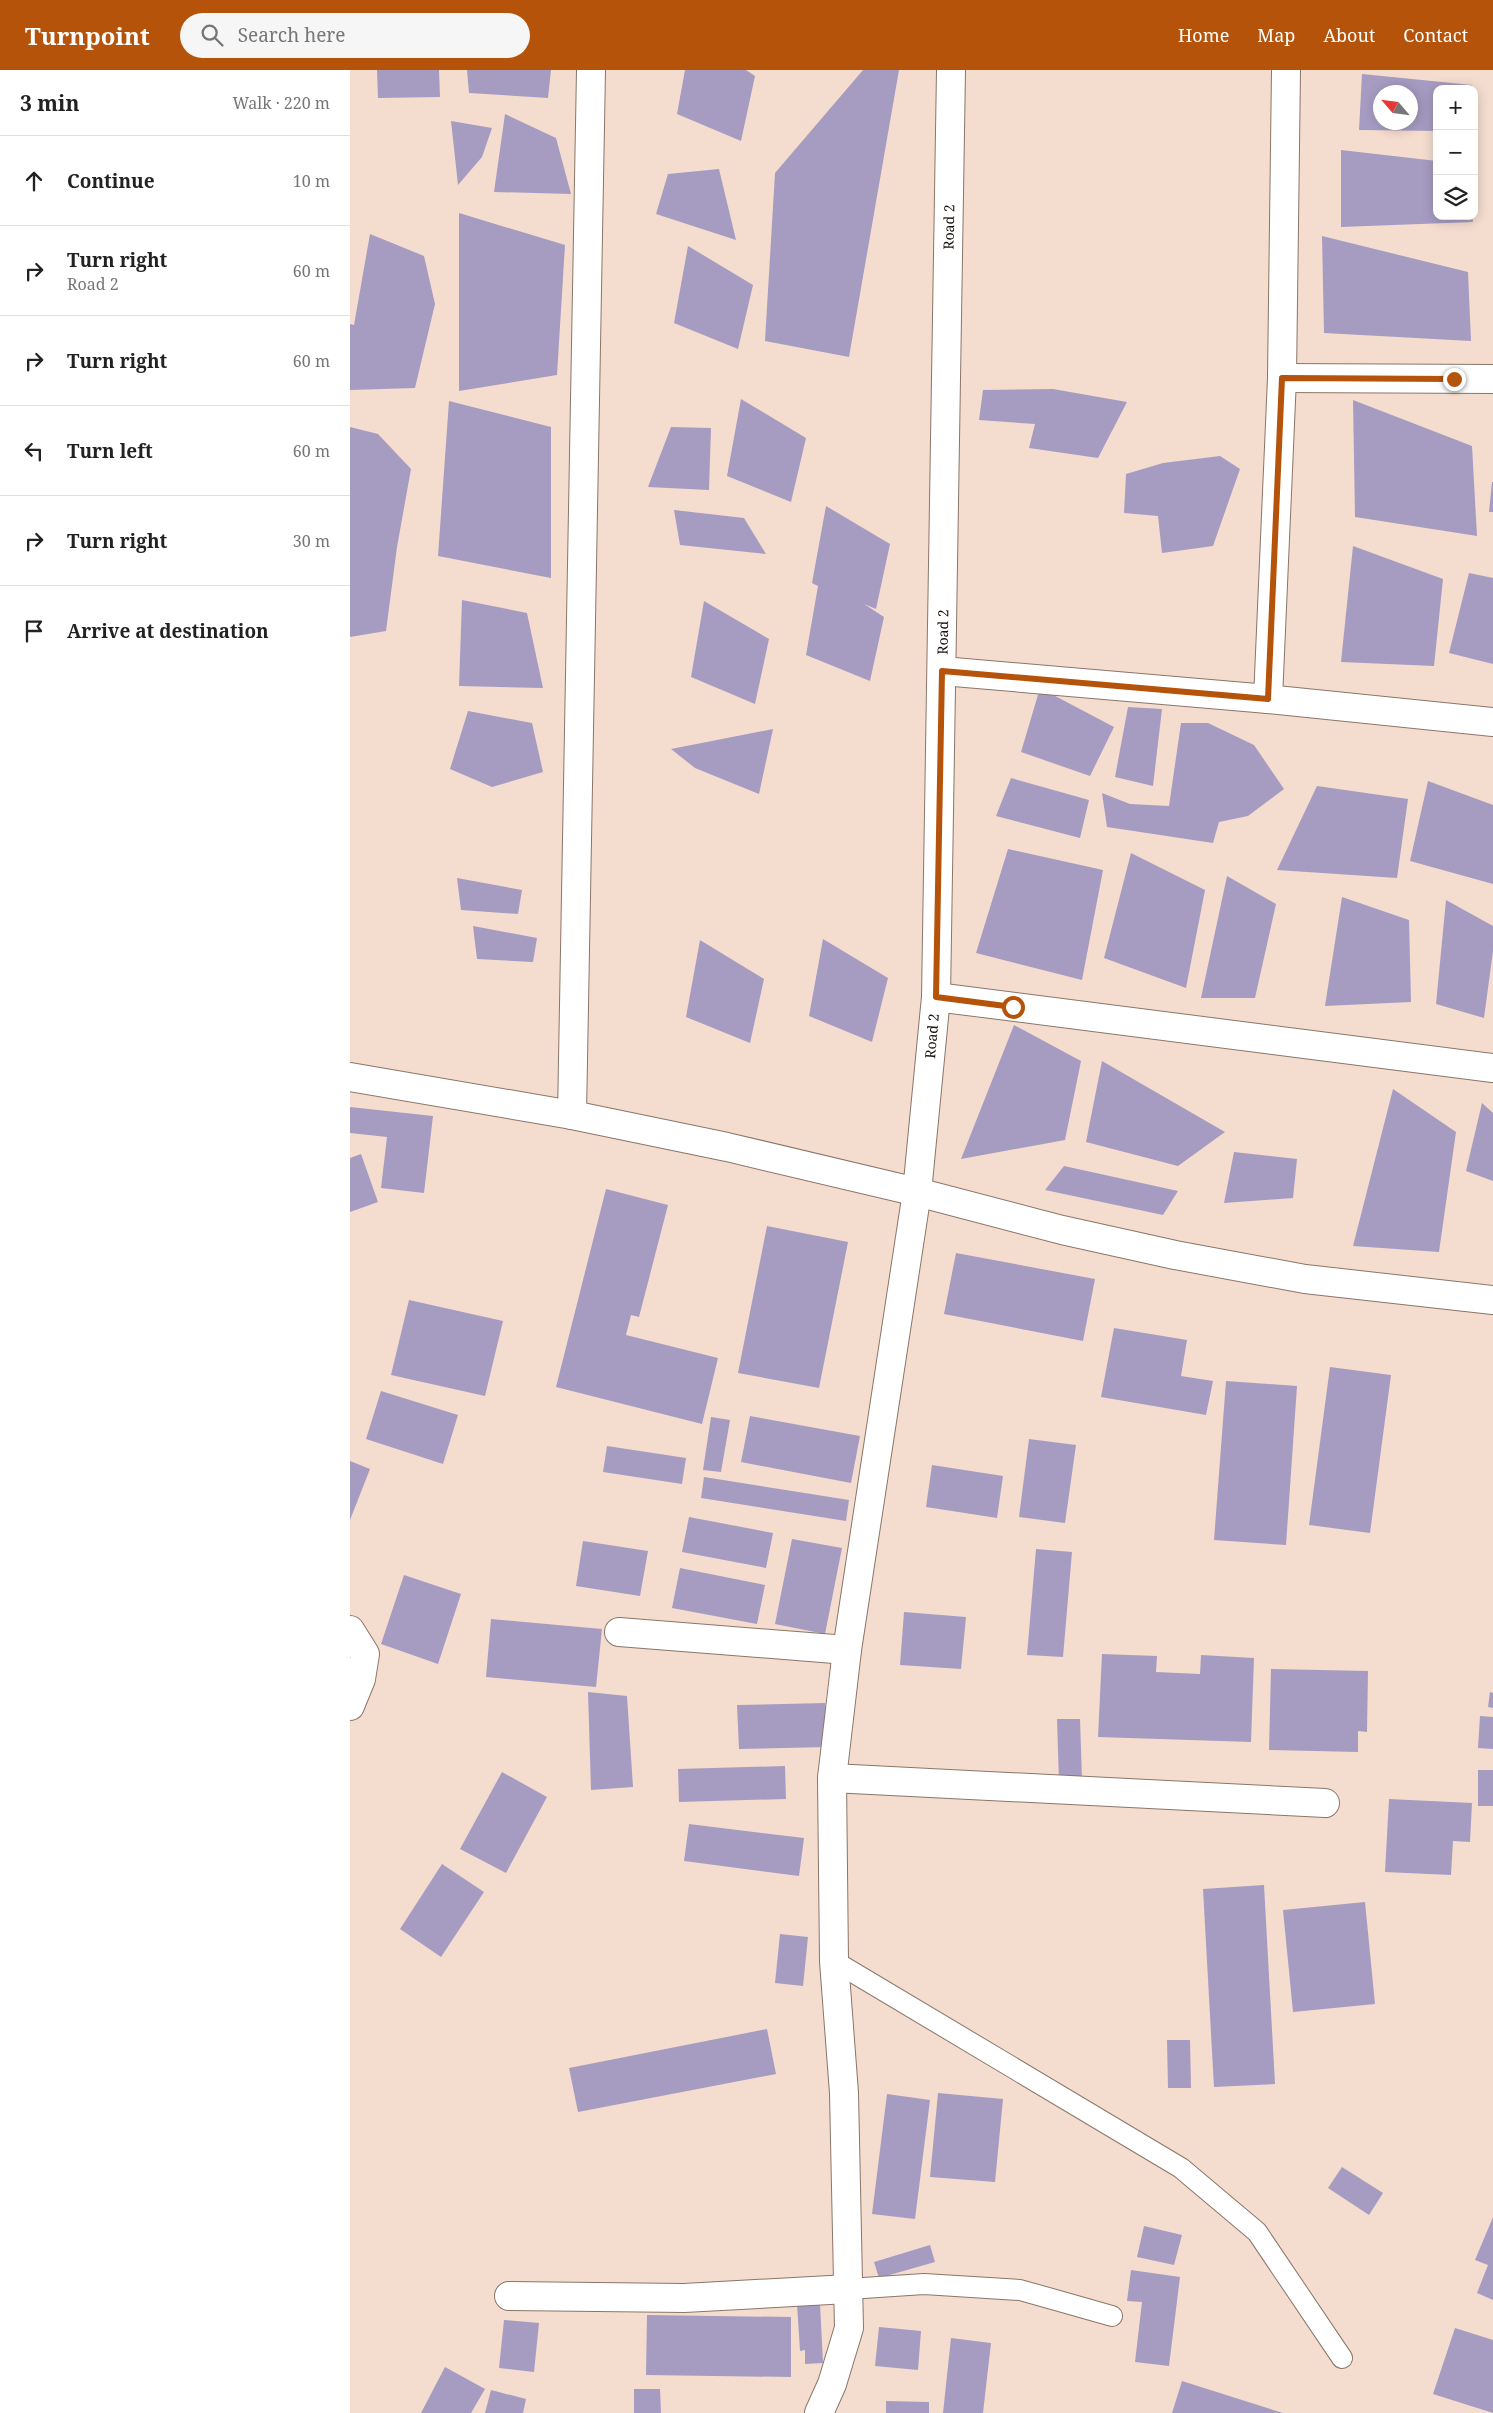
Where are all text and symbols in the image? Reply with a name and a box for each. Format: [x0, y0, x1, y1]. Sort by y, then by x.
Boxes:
search box [180, 13, 530, 58]
text: Turnpoint [25, 19, 150, 52]
icon: search [198, 21, 226, 49]
text: Search here [238, 22, 346, 48]
text: Home [1178, 23, 1229, 47]
text: Map [1257, 23, 1295, 47]
text: About [1323, 23, 1375, 47]
text: Contact [1403, 23, 1468, 47]
north arrow [1373, 85, 1418, 130]
map controls [1433, 85, 1478, 220]
button: + [1433, 85, 1478, 130]
text: 3 min [20, 89, 79, 117]
text: Walk · 220 m [233, 92, 330, 114]
button: − [1433, 130, 1478, 175]
icon: ahead [20, 167, 48, 195]
text: Continue [67, 168, 155, 194]
text: 10 m [293, 170, 330, 192]
button: layers [1433, 175, 1478, 220]
street label: Road 2 [939, 204, 958, 250]
text: Turn right [67, 247, 167, 273]
icon: right [20, 257, 48, 285]
text: 60 m [293, 260, 330, 282]
text: Road 2 [67, 273, 119, 295]
icon: right [20, 347, 48, 375]
text: Turn right [67, 348, 167, 374]
text: 60 m [293, 350, 330, 372]
route end [1443, 368, 1466, 391]
icon: left [20, 437, 48, 465]
text: Turn left [67, 438, 153, 464]
text: 60 m [293, 440, 330, 462]
icon: right [20, 527, 48, 555]
text: Turn right [67, 528, 167, 554]
text: 30 m [293, 530, 330, 552]
street label: Road 2 [933, 609, 952, 655]
icon: arrive [20, 617, 48, 645]
text: Arrive at destination [67, 618, 269, 644]
route start [1002, 996, 1025, 1019]
street label: Road 2 [920, 1013, 943, 1059]

